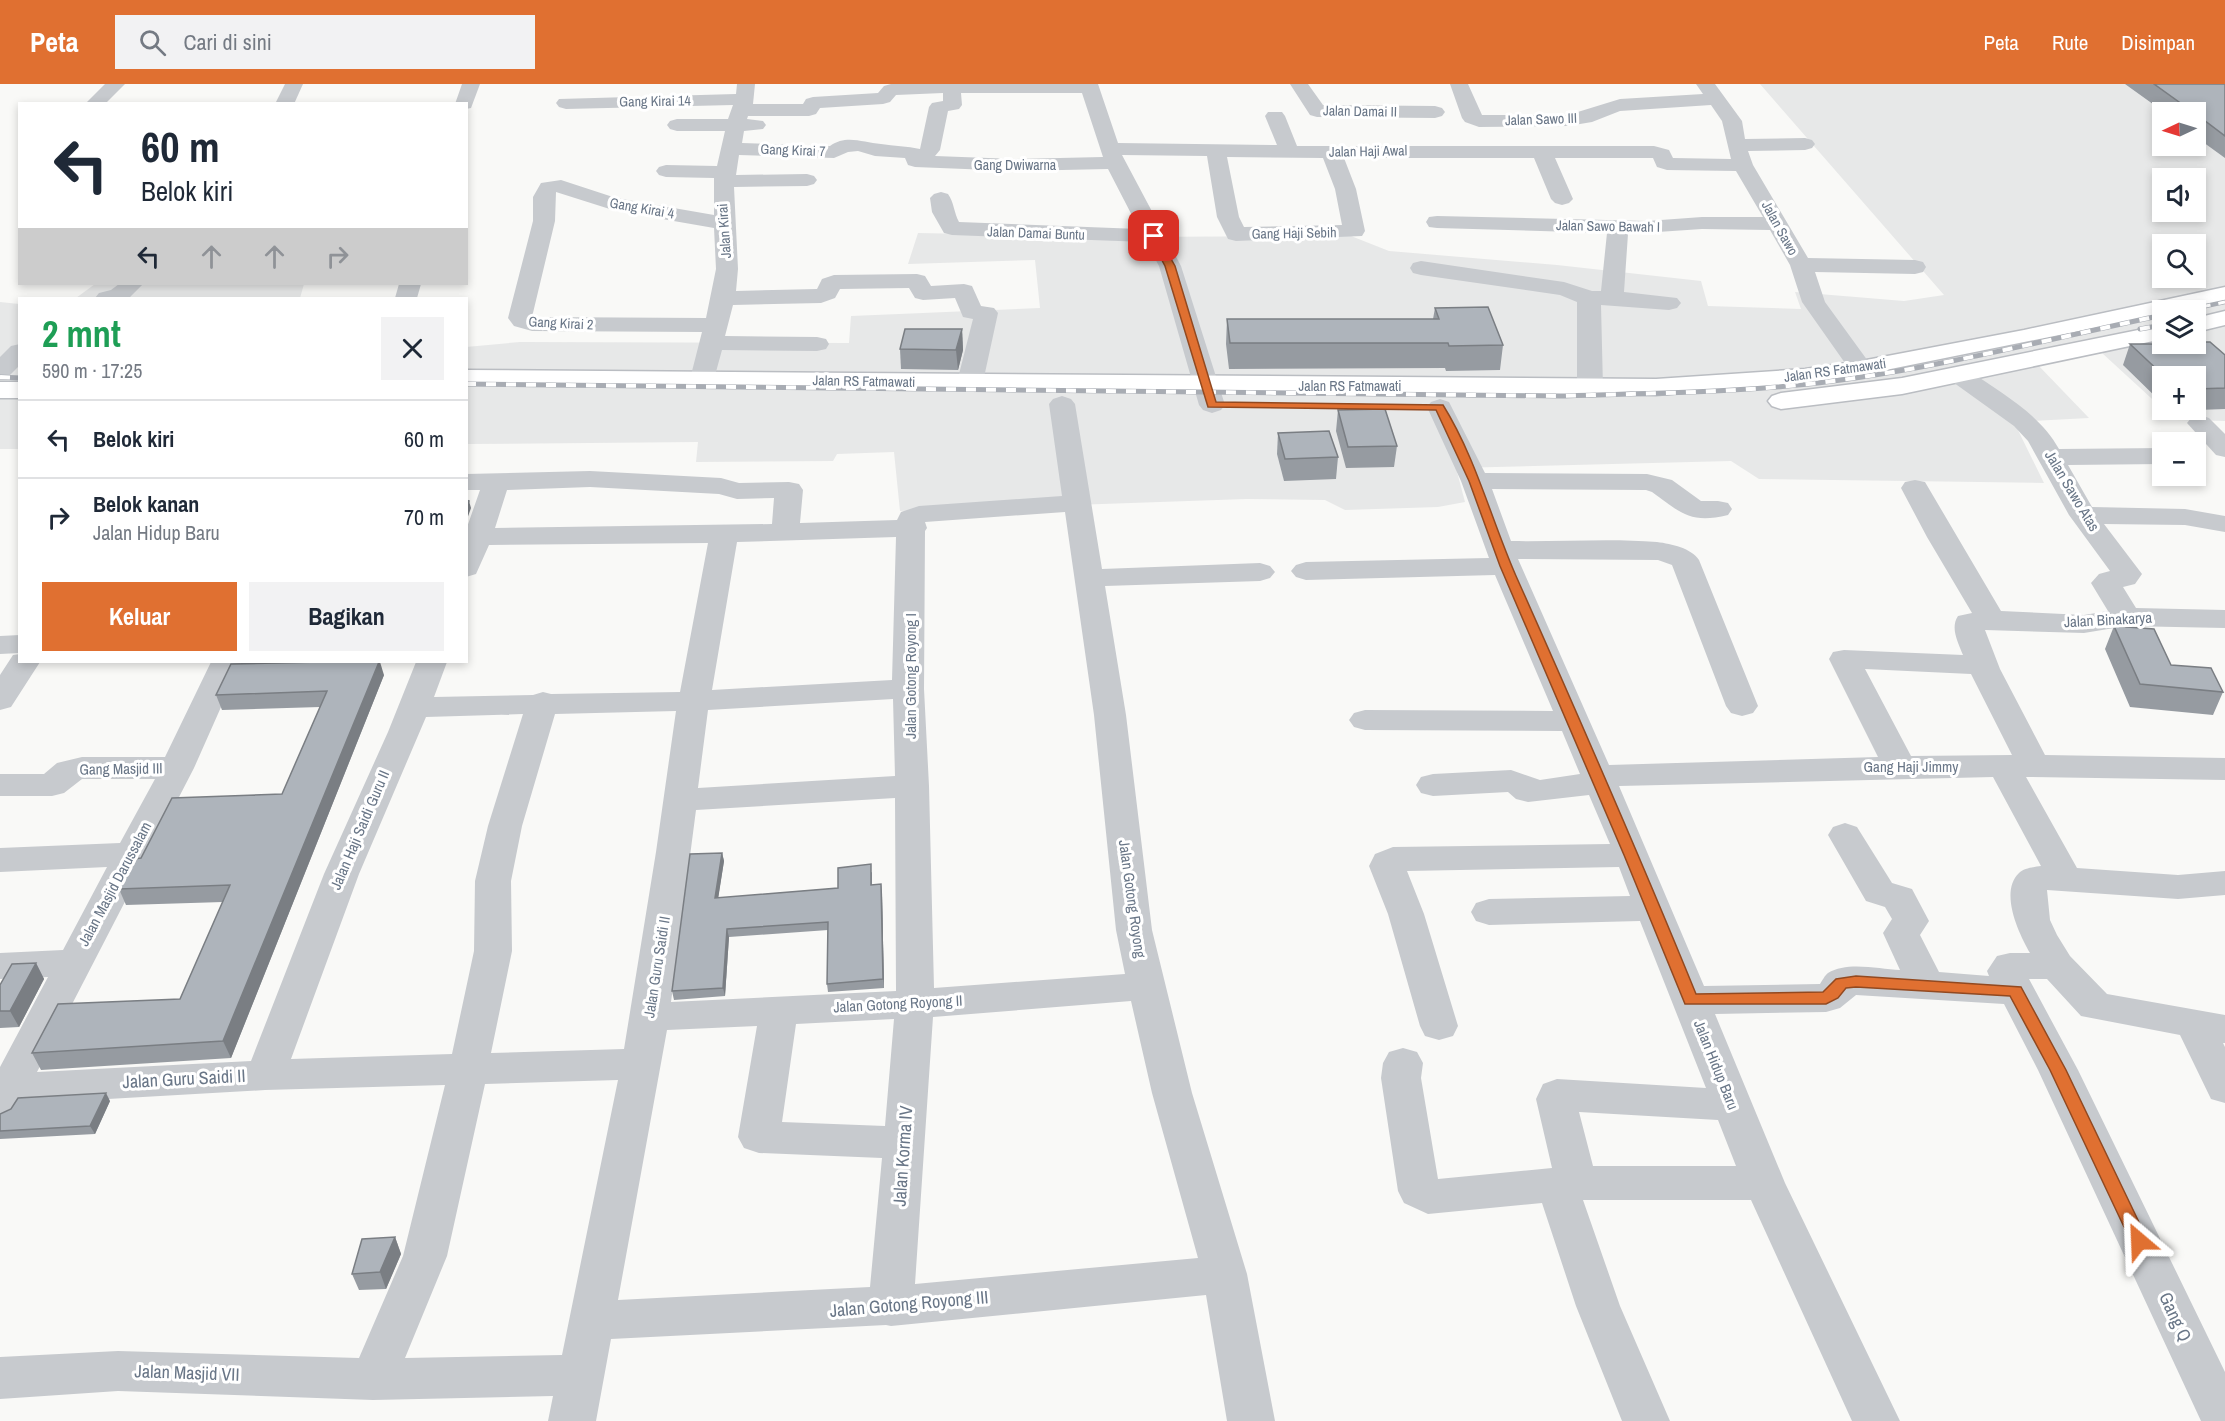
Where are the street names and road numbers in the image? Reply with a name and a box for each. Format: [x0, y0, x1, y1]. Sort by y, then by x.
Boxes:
street label: Gang Kirai 14 [619, 91, 692, 111]
street label: Jalan Damai II [1323, 101, 1397, 121]
street label: Jalan Sawo III [1505, 109, 1577, 129]
street label: Gang Kirai 7 [760, 140, 826, 160]
street label: Jalan Haji Awal [1329, 141, 1407, 161]
street label: Gang Dwiwarna [974, 156, 1057, 174]
street label: Gang Kirai 4 [608, 193, 676, 223]
street label: Jalan Sawo [1758, 198, 1802, 258]
street label: Jalan Kirai [713, 203, 735, 259]
street label: Jalan Sawo Bawah I [1556, 216, 1660, 236]
street label: Jalan Damai Buntu [987, 222, 1085, 244]
street label: Gang Haji Sebih [1251, 223, 1337, 243]
street label: Gang Kirai 2 [528, 312, 594, 334]
street label: Jalan RS Fatmawati [1783, 354, 1887, 386]
street label: Jalan RS Fatmawati [812, 371, 916, 391]
street label: Jalan RS Fatmawati [1299, 377, 1401, 395]
street label: Jalan Sawo Atas [2040, 446, 2105, 535]
street label: Jalan Binakarya [2063, 607, 2153, 632]
street label: Jalan Gotong Royong I [900, 613, 921, 739]
street label: Gang Haji Jimmy [1863, 756, 1959, 777]
street label: Gang Masjid III [79, 757, 163, 780]
street label: Jalan Haji Saidi Guru II [325, 767, 394, 893]
street label: Jalan Masjid Darussalam [73, 818, 156, 950]
street label: Jalan Gotong Royong [1114, 839, 1151, 959]
street label: Jalan Guru Saidi II [638, 915, 675, 1019]
street label: Jalan Gotong Royong II [833, 990, 963, 1017]
street label: Jalan Hidup Baru [1689, 1017, 1744, 1113]
street label: Jalan Guru Saidi II [122, 1063, 246, 1094]
street label: Jalan Korma IV [887, 1105, 919, 1207]
street label: Jalan Gotong Royong III [829, 1284, 989, 1323]
street label: Gang Q [2153, 1288, 2198, 1346]
street label: Jalan Masjid VII [134, 1358, 240, 1387]

